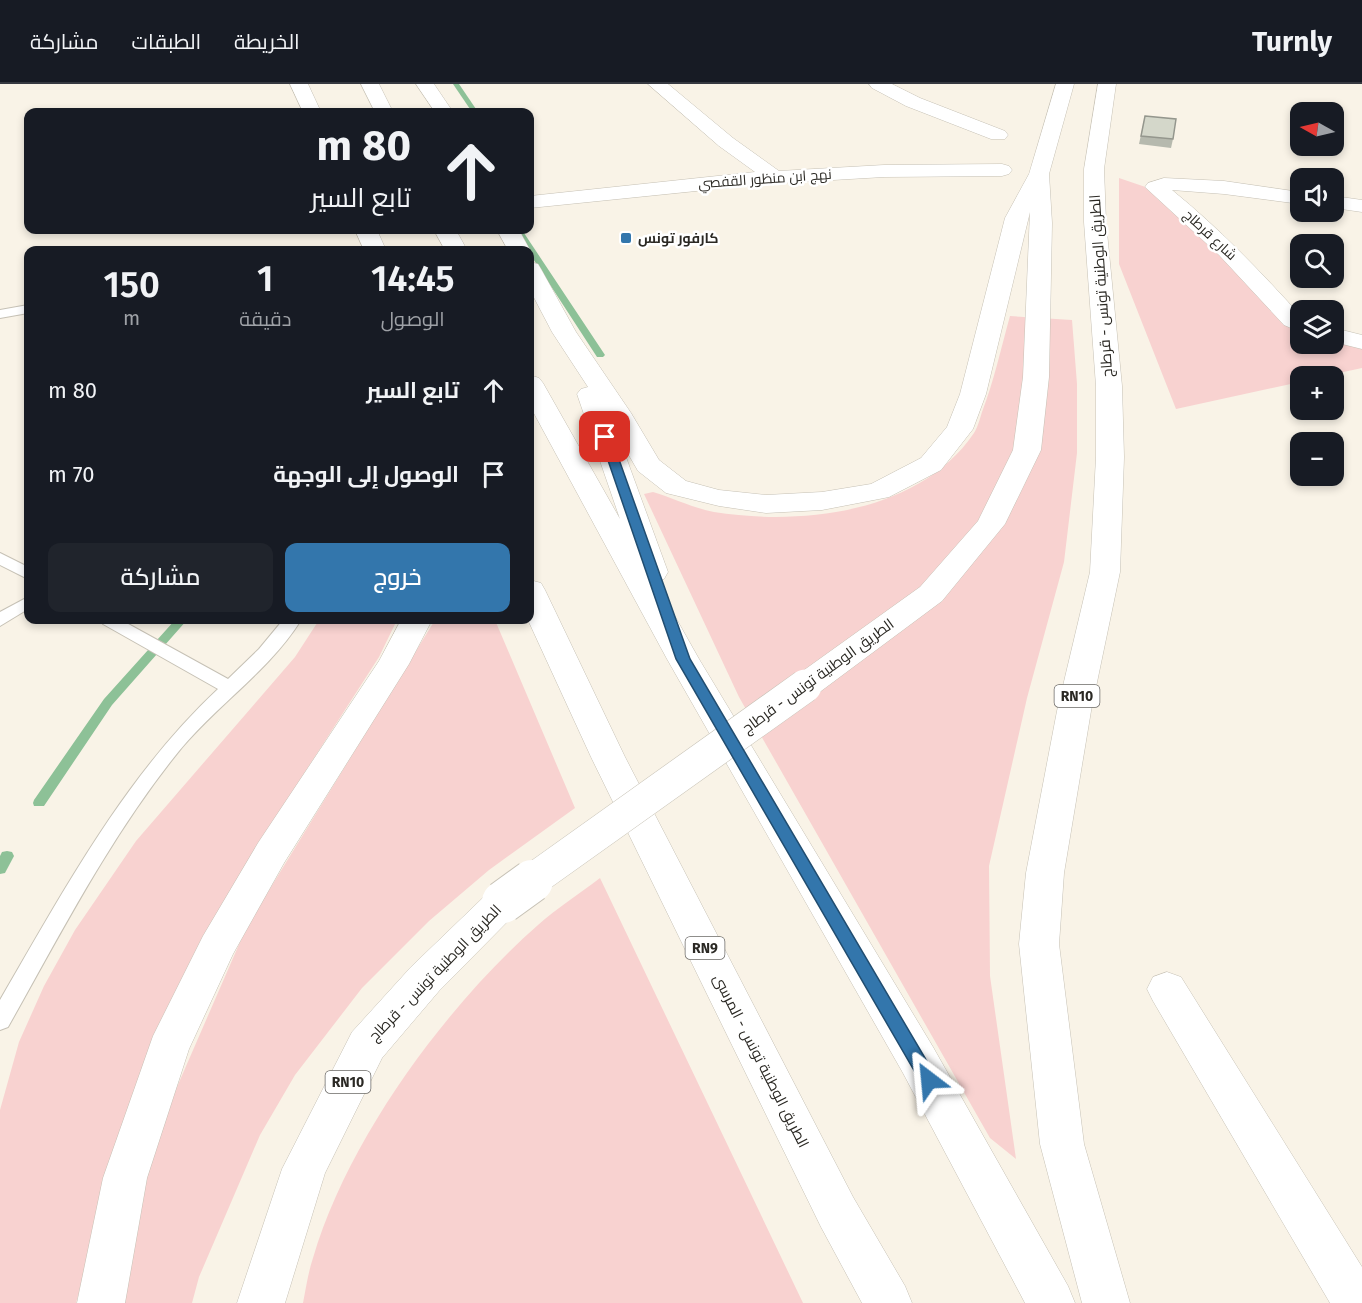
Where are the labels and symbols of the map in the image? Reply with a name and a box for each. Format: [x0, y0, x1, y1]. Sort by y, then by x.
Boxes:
north arrow [1290, 102, 1344, 156]
street label: نهج ابن منظور القفصي [698, 166, 832, 194]
street label: الطريق الوطنية تونس - قرطاج [1086, 194, 1118, 378]
street label: شارع قرطاج [1180, 206, 1240, 264]
place label: كارفور تونس [638, 230, 719, 247]
marker: كارفور تونس [619, 231, 633, 245]
pin [579, 411, 630, 462]
street label: الطريق الوطنية تونس - قرطاج [739, 615, 899, 739]
road number: RN10 [1054, 685, 1100, 707]
street label: الطريق الوطنية تونس - قرطاج [365, 901, 507, 1047]
road number: RN9 [686, 937, 724, 959]
street label: الطريق الوطنية تونس - المرسى [708, 971, 813, 1151]
position arrow [897, 1048, 961, 1112]
road number: RN10 [326, 1071, 370, 1093]

